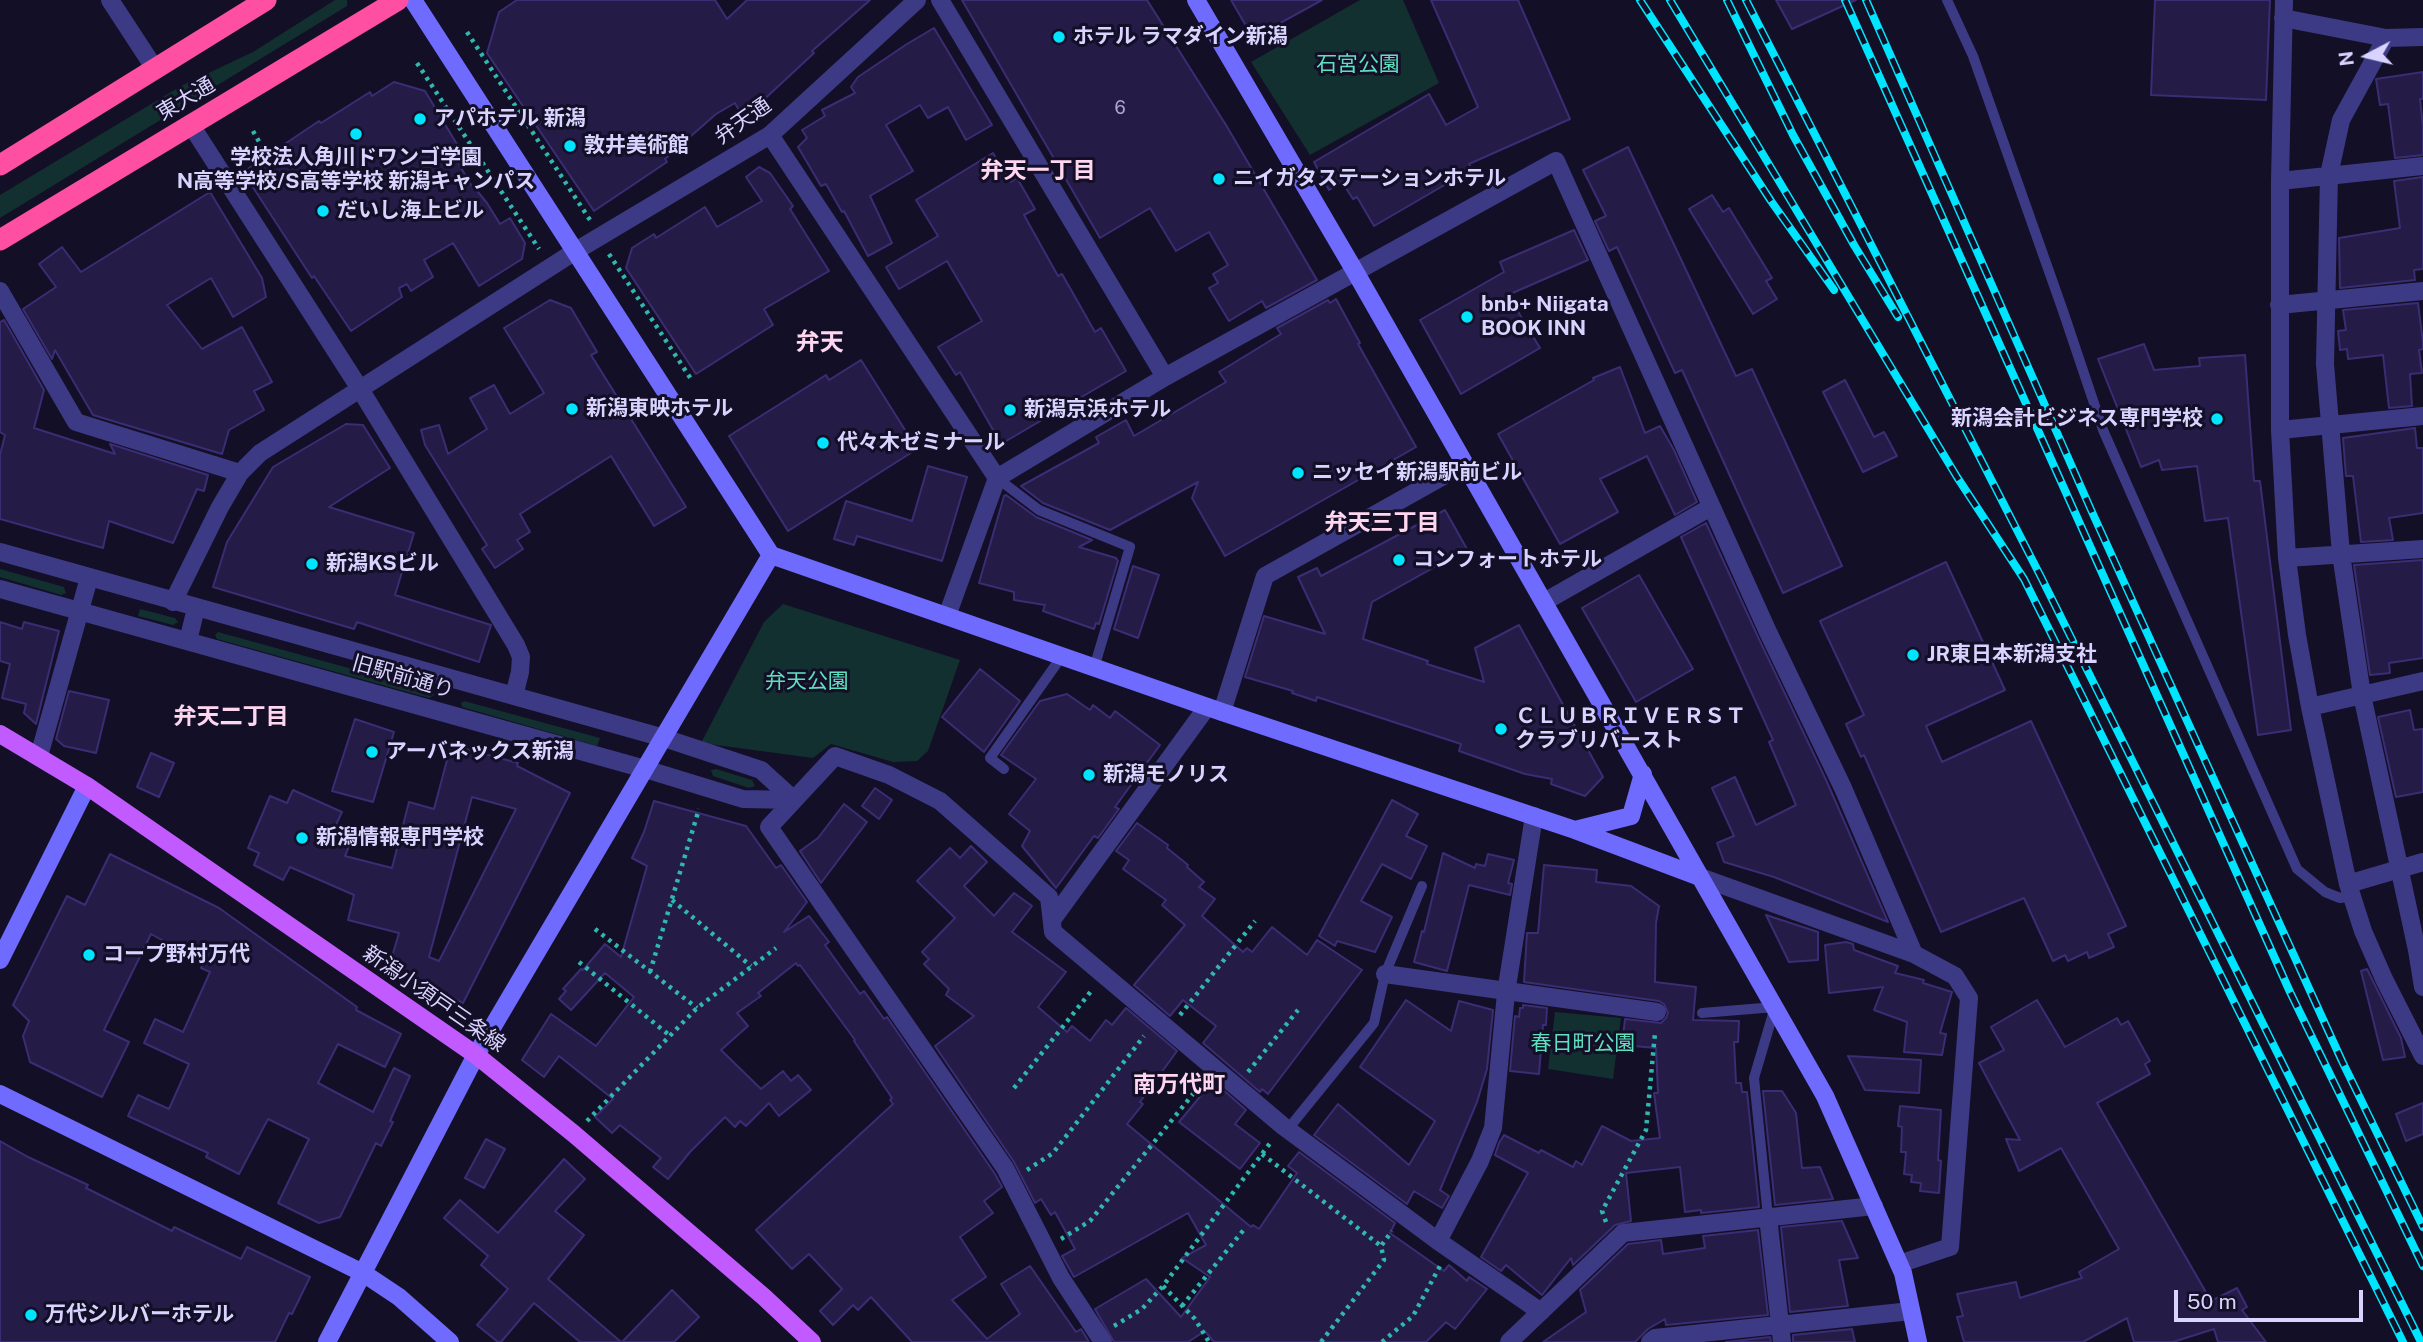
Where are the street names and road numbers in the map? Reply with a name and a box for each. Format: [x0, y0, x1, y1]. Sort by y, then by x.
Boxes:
street label: 東大通 [153, 72, 219, 126]
street label: 弁天通 [710, 93, 776, 149]
street label: 旧駅前通り [349, 650, 457, 704]
street label: 新潟小須戸三条線 [358, 940, 510, 1058]

